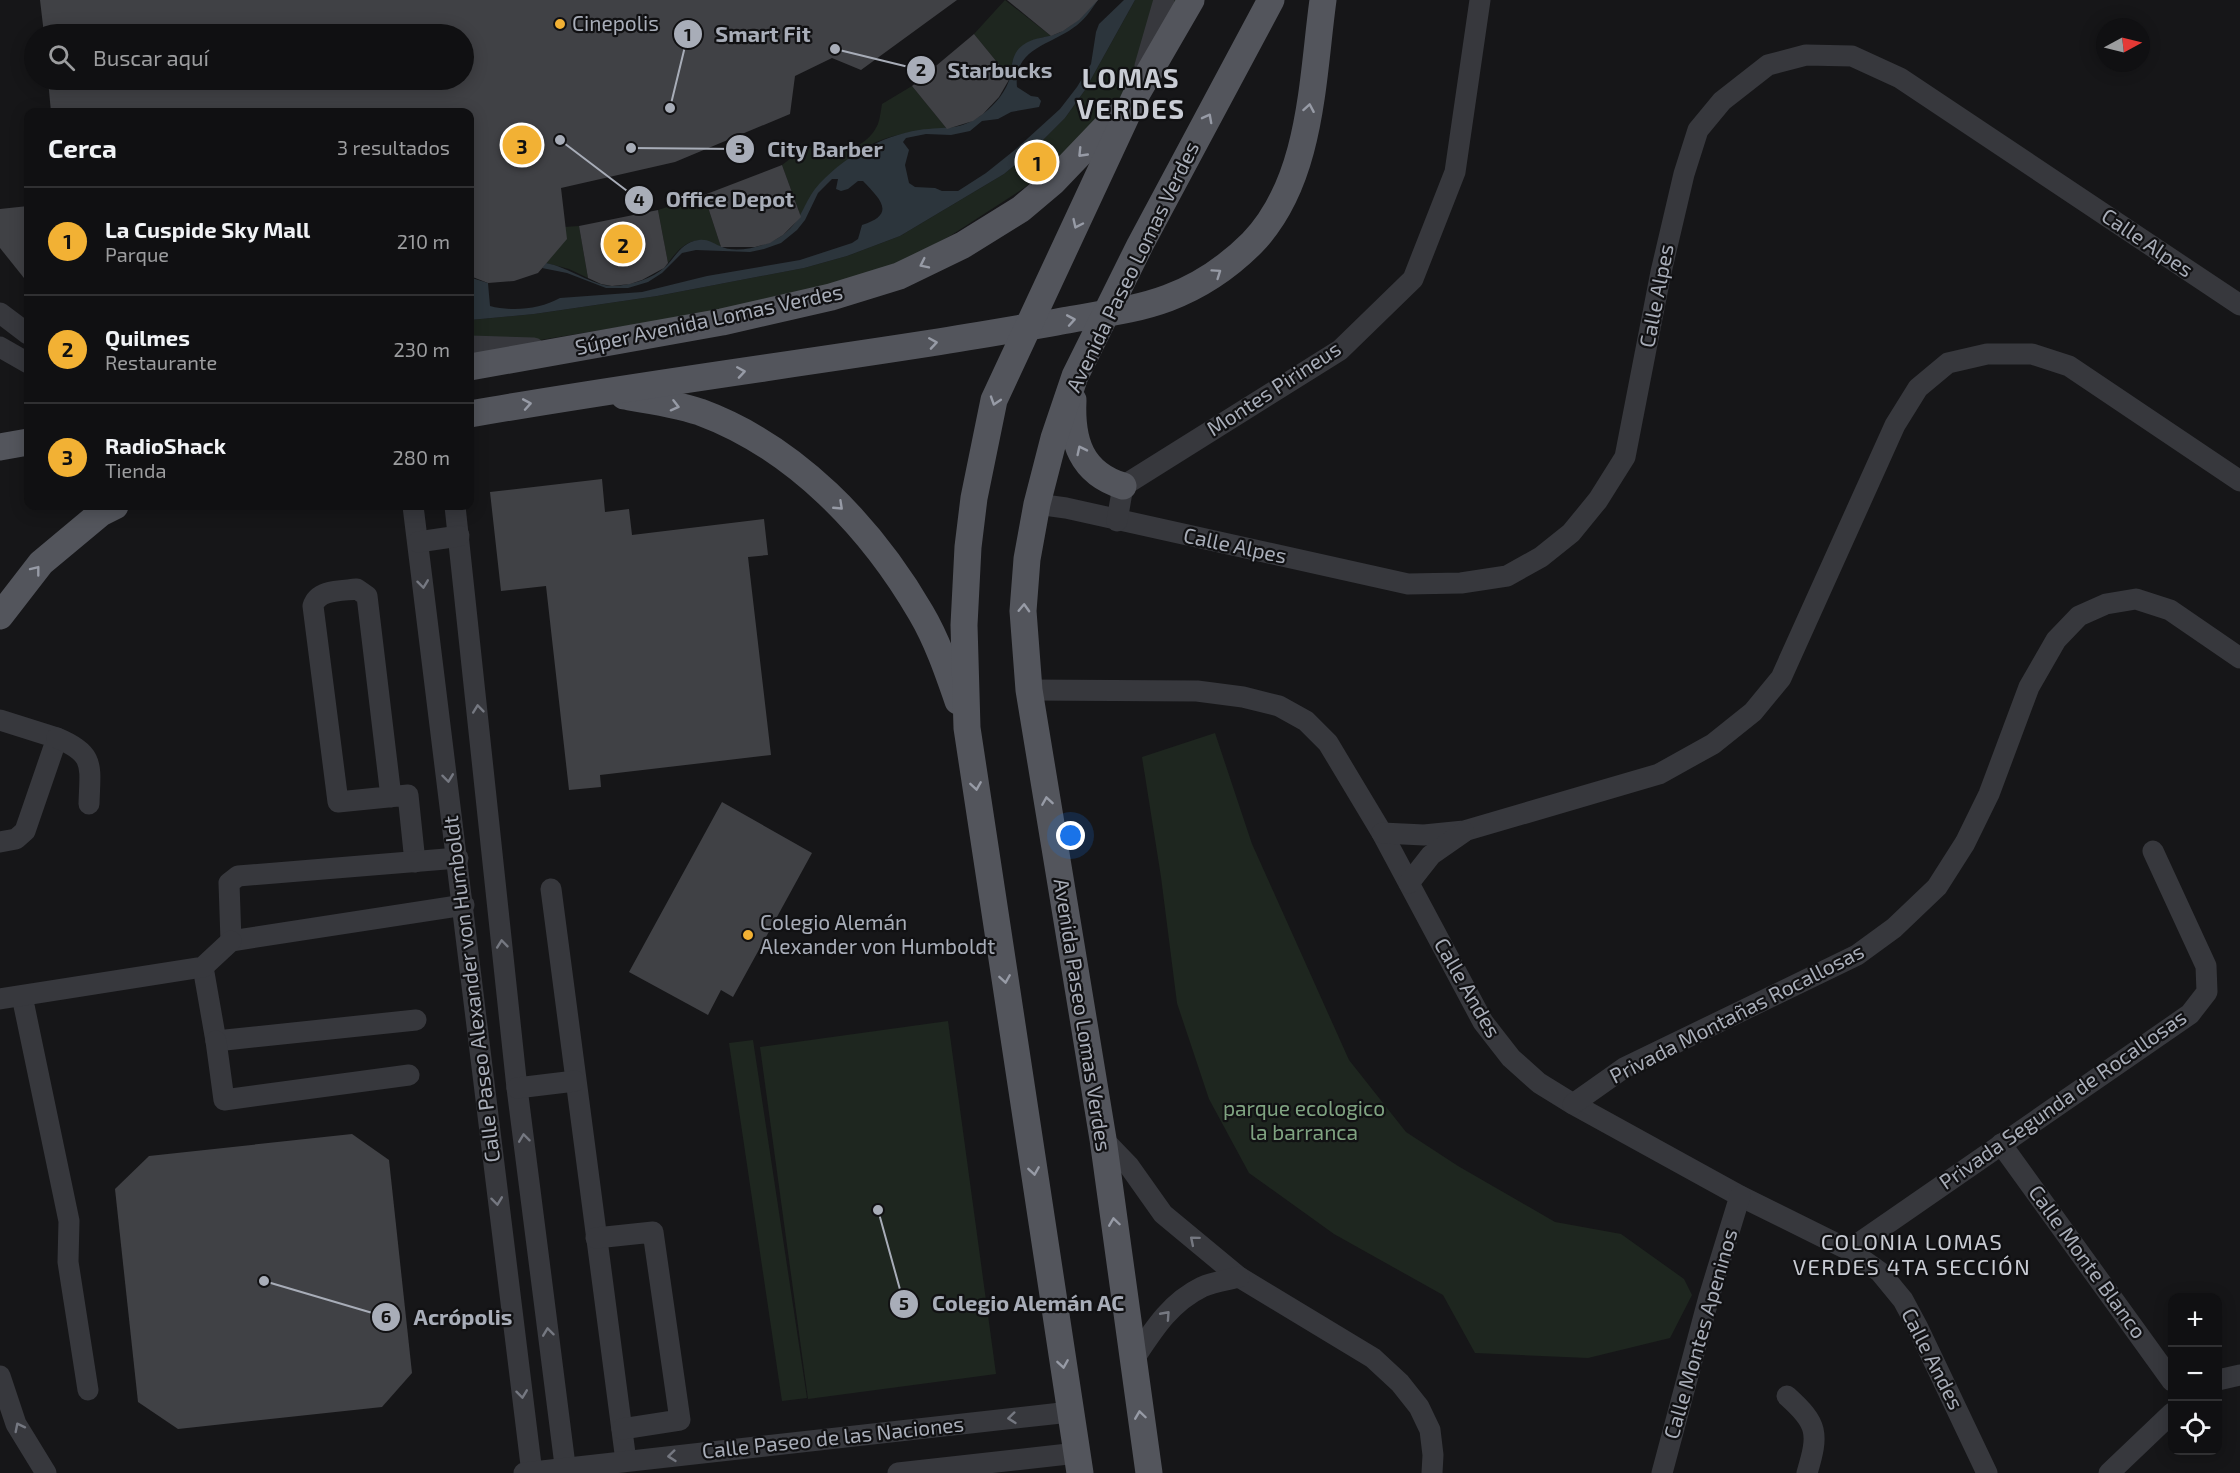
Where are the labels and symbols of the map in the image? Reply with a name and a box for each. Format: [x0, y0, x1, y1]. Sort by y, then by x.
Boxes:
place label: Cinepolis [572, 10, 659, 35]
callout: Smart Fit [673, 14, 823, 54]
marker: Cinepolis [553, 17, 567, 31]
north arrow [2096, 18, 2150, 72]
text: Smart Fit [715, 20, 811, 46]
text: 1 [684, 23, 692, 45]
callout: Starbucks [906, 50, 1065, 90]
text: Starbucks [947, 56, 1053, 82]
text: 2 [916, 58, 926, 80]
district label: LOMAS VERDES [1076, 61, 1186, 124]
one-way arrow [1303, 103, 1315, 113]
one-way arrow [1201, 114, 1212, 125]
pin: 3 [502, 122, 542, 168]
callout: City Barber [725, 129, 895, 169]
text: City Barber [767, 135, 883, 162]
text: 3 [735, 137, 745, 159]
street label: Avenida Paseo Lomas Verdes [1060, 137, 1203, 396]
pin: 1 [1018, 140, 1056, 184]
one-way arrow [1078, 147, 1089, 157]
callout: Office Depot [624, 180, 806, 220]
text: Office Depot [666, 185, 794, 211]
text: 4 [633, 188, 645, 210]
street label: Calle Alpes [2097, 202, 2198, 281]
one-way arrow [1072, 218, 1084, 229]
pin: 2 [604, 222, 642, 266]
street label: Calle Alpes [1633, 242, 1678, 350]
one-way arrow [919, 257, 930, 269]
one-way arrow [1210, 269, 1221, 280]
street label: Súper Avenida Lomas Verdes [573, 278, 845, 359]
one-way arrow [1065, 314, 1075, 327]
street label: Montes Pirineus [1202, 335, 1345, 440]
one-way arrow [929, 337, 938, 349]
one-way arrow [736, 367, 745, 379]
one-way arrow [990, 395, 1002, 406]
one-way arrow [522, 398, 532, 411]
one-way arrow [669, 398, 679, 411]
one-way arrow [1076, 446, 1088, 457]
one-way arrow [832, 499, 843, 510]
street label: Calle Alpes [1181, 521, 1289, 568]
one-way arrow [29, 566, 40, 577]
one-way arrow [416, 580, 429, 589]
one-way arrow [1017, 603, 1030, 612]
one-way arrow [472, 704, 484, 713]
one-way arrow [441, 773, 453, 782]
one-way arrow [969, 781, 981, 790]
one-way arrow [1042, 797, 1054, 806]
street label: Calle Paseo Alexander von Humboldt [437, 814, 504, 1164]
your location [1056, 821, 1085, 850]
street label: Avenida Paseo Lomas Verdes [1050, 877, 1117, 1153]
place label: Colegio Alemán Alexander von Humboldt [760, 909, 995, 958]
marker: Colegio Alemán Alexander von Humboldt [741, 928, 755, 942]
street label: Calle Andes [1430, 933, 1507, 1041]
street label: Privada Montañas Rocallosas [1605, 938, 1868, 1088]
one-way arrow [496, 940, 509, 949]
one-way arrow [998, 974, 1010, 983]
street label: Privada Segunda de Rocallosas [1934, 1004, 2190, 1194]
park label: parque ecologico la barranca [1223, 1095, 1385, 1144]
one-way arrow [518, 1134, 530, 1143]
one-way arrow [1027, 1166, 1040, 1176]
street label: Calle Monte Blanco [2024, 1180, 2152, 1343]
one-way arrow [491, 1196, 503, 1206]
one-way arrow [1108, 1217, 1120, 1227]
street label: Calle Montes Apeninos [1658, 1226, 1742, 1441]
district label: COLONIA LOMAS VERDES 4TA SECCIÓN [1793, 1228, 2031, 1279]
one-way arrow [1190, 1236, 1201, 1247]
callout: Colegio Alemán AC [889, 1284, 1136, 1324]
text: Colegio Alemán AC [932, 1289, 1124, 1315]
text: 5 [899, 1292, 909, 1314]
callout: Acrópolis [371, 1297, 524, 1337]
text: Acrópolis [414, 1303, 512, 1329]
street label: Calle Andes [1897, 1303, 1970, 1413]
text: 6 [381, 1305, 391, 1327]
one-way arrow [1159, 1311, 1170, 1322]
one-way arrow [543, 1327, 555, 1336]
one-way arrow [1056, 1359, 1069, 1369]
one-way arrow [515, 1390, 527, 1399]
street label: Calle Paseo de las Naciones [701, 1410, 965, 1463]
one-way arrow [1008, 1411, 1017, 1424]
one-way arrow [1135, 1411, 1147, 1420]
one-way arrow [14, 1422, 26, 1433]
one-way arrow [668, 1449, 677, 1462]

